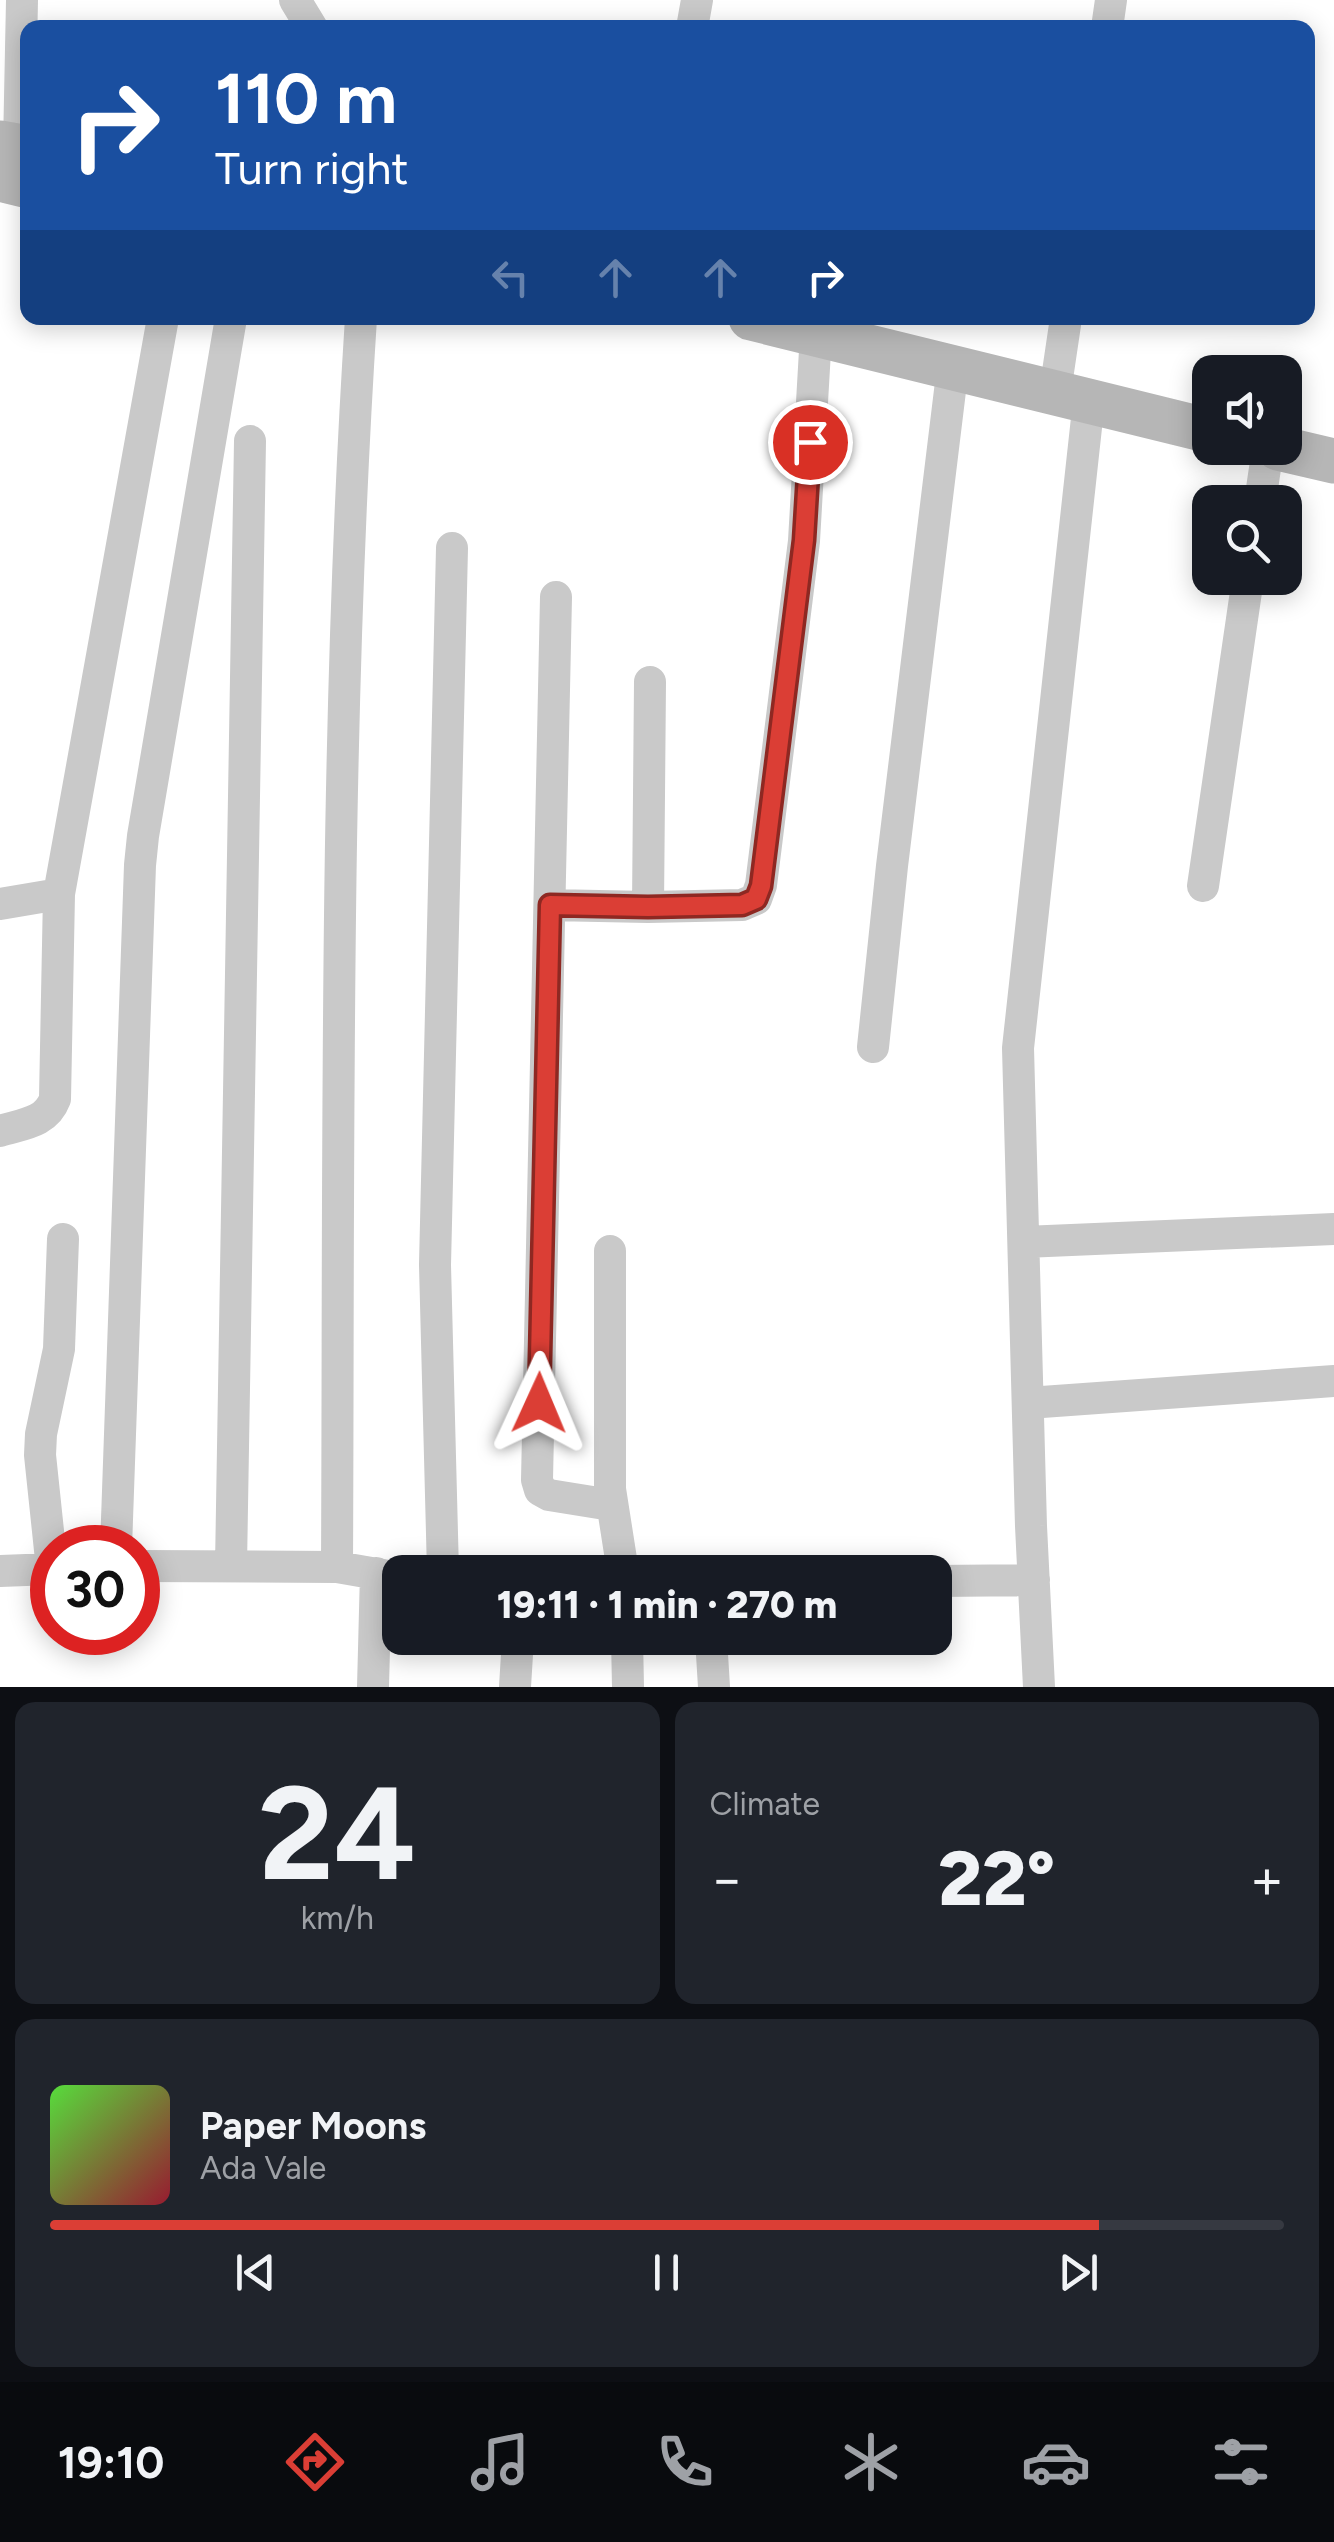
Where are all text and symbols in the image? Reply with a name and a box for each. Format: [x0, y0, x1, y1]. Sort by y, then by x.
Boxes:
text: 110 m [215, 56, 397, 141]
icon: right [50, 60, 180, 190]
text: Turn right [215, 141, 408, 195]
icon: left [483, 250, 538, 305]
icon: ahead [588, 250, 643, 305]
icon: ahead [693, 250, 748, 305]
icon: right [798, 250, 853, 305]
map controls [1192, 355, 1302, 595]
button: sound [1192, 355, 1302, 465]
pin [768, 400, 853, 485]
icon: arrive [783, 415, 838, 470]
button: search [1192, 485, 1302, 595]
position arrow [487, 1351, 591, 1455]
speed limit sign: 30 [30, 1525, 160, 1655]
text: 19:11 · 1 min · 270 m [497, 1582, 837, 1628]
text: 24 [258, 1756, 416, 1912]
text: Climate [710, 1785, 820, 1823]
text: 22° [938, 1834, 1055, 1924]
text: − [710, 1846, 744, 1912]
text: + [1250, 1846, 1284, 1912]
text: km/h [301, 1899, 374, 1937]
text: Paper Moons [200, 2103, 426, 2149]
text: Ada Vale [200, 2149, 326, 2187]
icon: previous [228, 2245, 283, 2300]
icon: pause [639, 2245, 694, 2300]
icon: next [1051, 2245, 1106, 2300]
icon: directions [280, 2427, 350, 2497]
icon: music [465, 2427, 535, 2497]
icon: phone [650, 2427, 720, 2497]
icon: climate [836, 2427, 906, 2497]
icon: car [1021, 2427, 1091, 2497]
icon: filters [1206, 2427, 1276, 2497]
text: 19:10 [58, 2435, 164, 2489]

